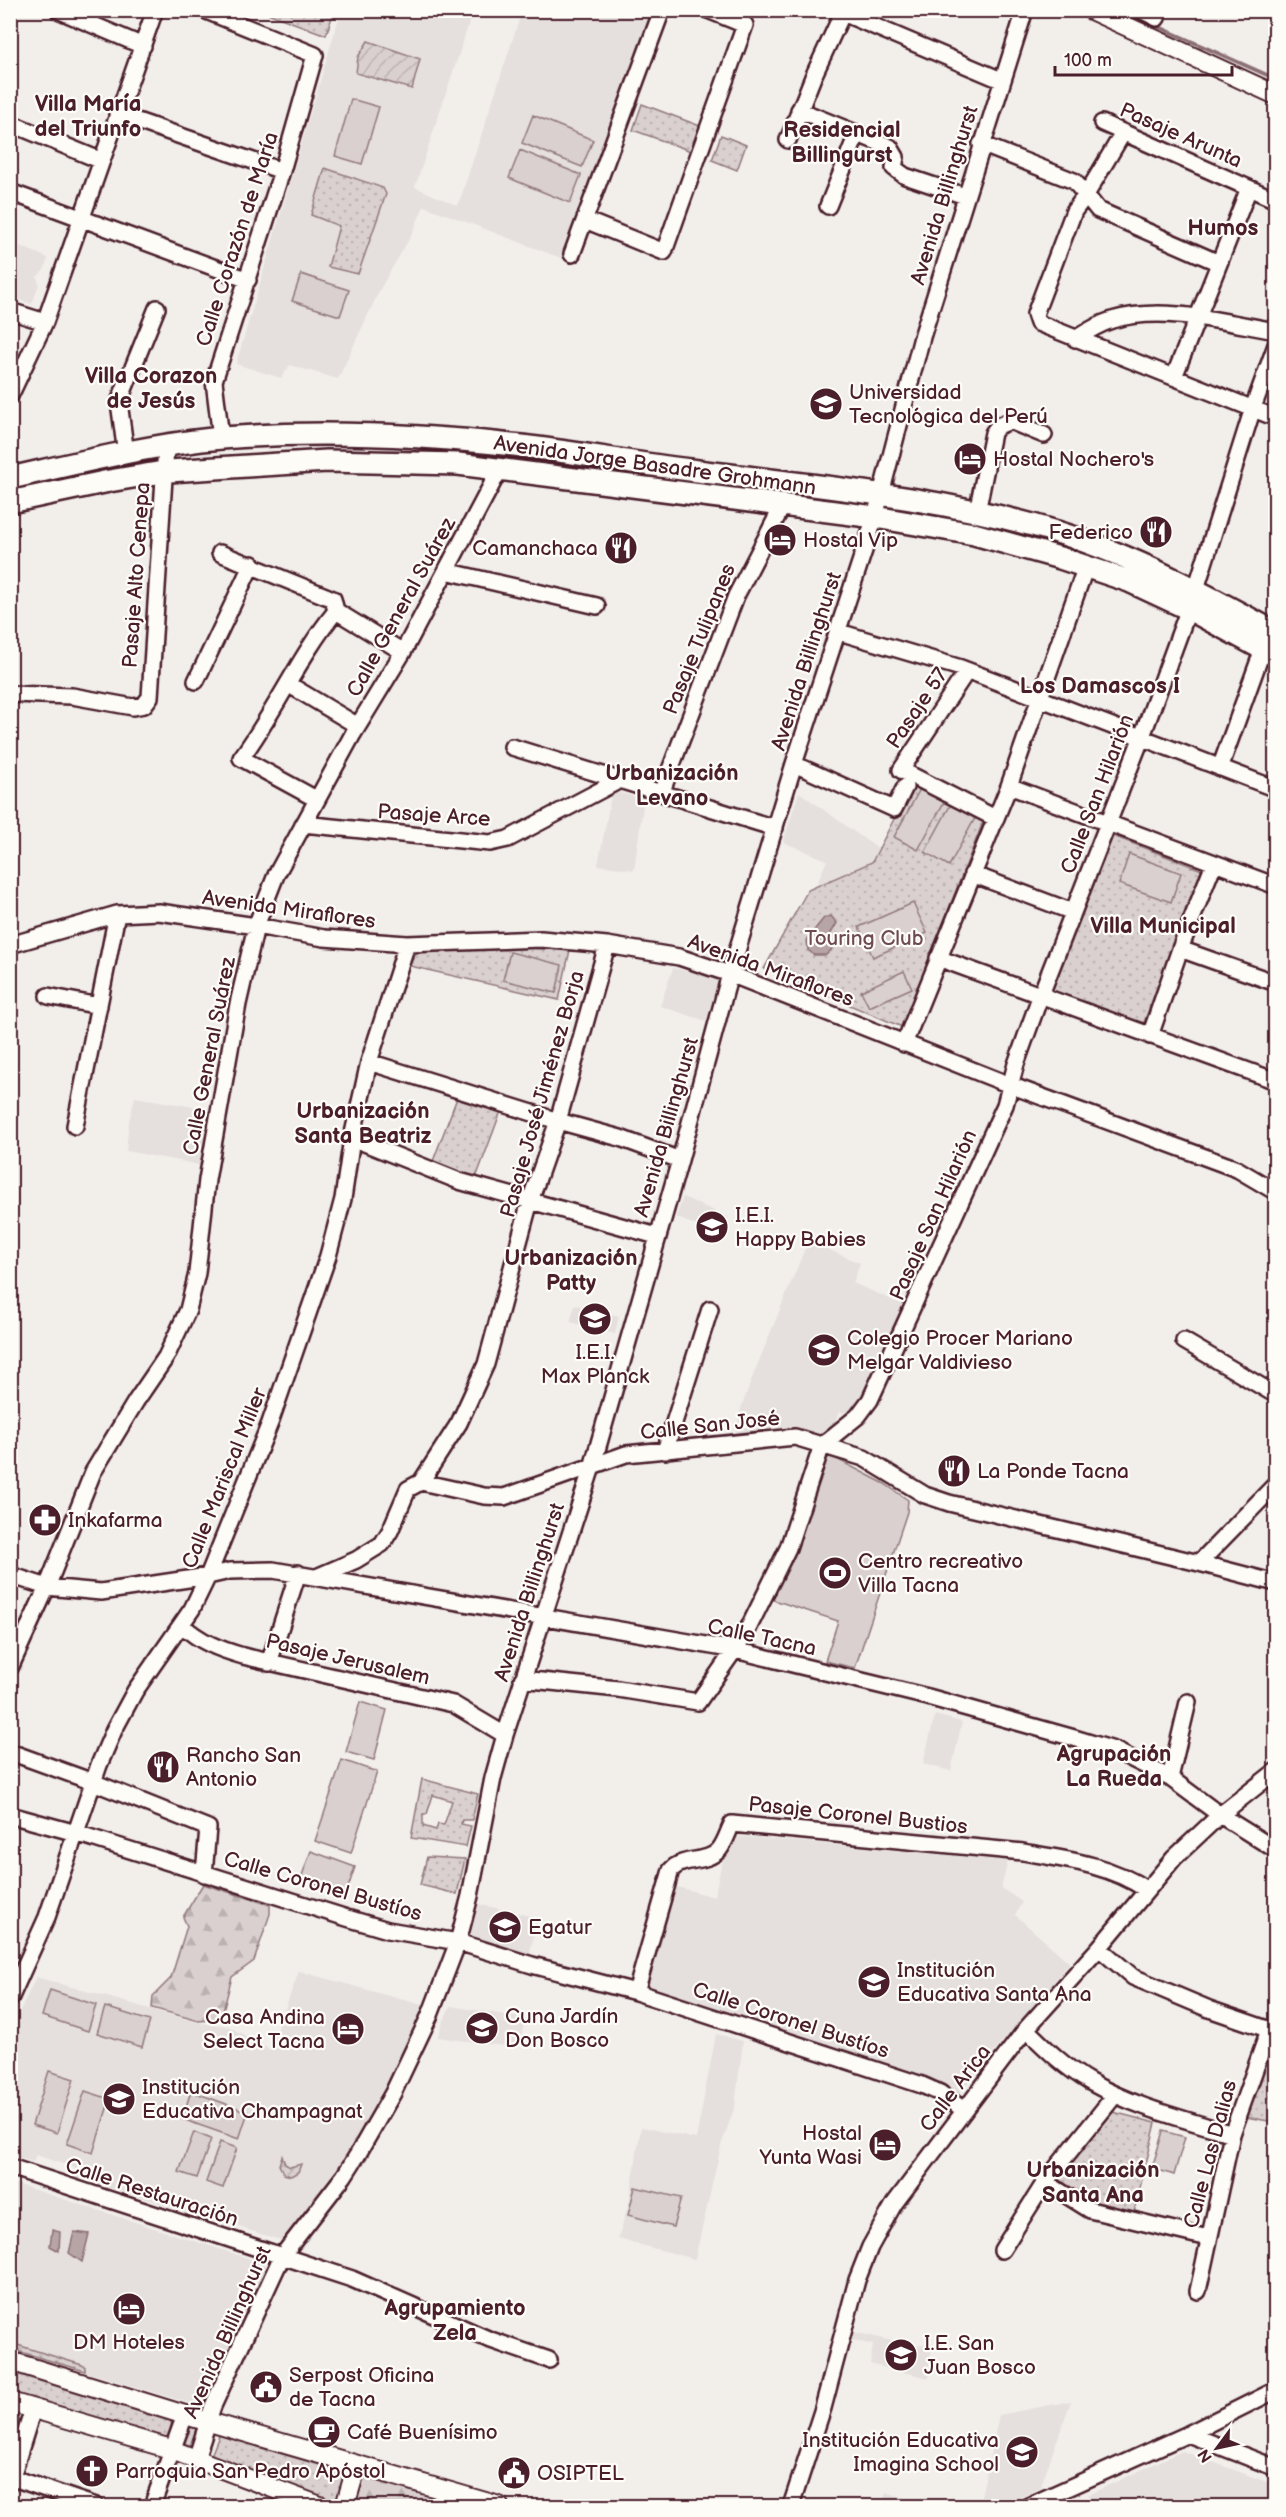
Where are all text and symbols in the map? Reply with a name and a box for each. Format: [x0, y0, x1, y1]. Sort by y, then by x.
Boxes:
scale bar [1055, 39, 1232, 77]
text: 100 m [1064, 50, 1112, 71]
district label: Villa María del Triunfo [35, 91, 141, 143]
street label: Pasaje Arunta [1116, 97, 1246, 174]
street label: Avenida Billinghurst [905, 102, 984, 288]
district label: Residencial Billingurst [783, 117, 901, 169]
street label: Calle Corazón de María [191, 129, 284, 350]
district label: Humos [1188, 215, 1259, 242]
district label: Villa Corazon de Jesús [85, 363, 217, 415]
place label: Universidad Tecnológica del Perú [849, 380, 1048, 429]
school or university icon: Universidad Tecnológica del Perú [808, 386, 844, 422]
street label: Avenida Jorge Basadre Grohmann [492, 431, 818, 500]
hotel icon: Hostal Nochero's [952, 441, 988, 477]
place label: Hostal Nochero's [993, 447, 1154, 472]
street label: Pasaje Alto Cenepa [118, 481, 155, 669]
street label: Calle General Suárez [342, 512, 462, 701]
restaurant icon: Federico [1138, 514, 1174, 550]
place label: Federico [1049, 520, 1133, 545]
hotel icon: Hostal Vip [762, 522, 798, 558]
place label: Hostal Vip [803, 528, 898, 553]
restaurant icon: Camanchaca [603, 530, 639, 566]
place label: Camanchaca [472, 536, 598, 561]
street label: Pasaje Tulipanes [658, 560, 741, 718]
street label: Avenida Billinghurst [766, 568, 847, 754]
street label: Pasaje 57 [881, 663, 954, 753]
district label: Los Damascos I [1020, 673, 1180, 700]
street label: Calle San Hilarión [1056, 711, 1139, 877]
district label: Urbanización Levano [606, 760, 738, 812]
street label: Pasaje Arce [377, 799, 491, 832]
street label: Avenida Miraflores [201, 885, 377, 934]
district label: Villa Municipal [1090, 913, 1236, 940]
park label: Touring Club [804, 926, 924, 951]
street label: Avenida Miraflores [684, 929, 857, 1012]
street label: Calle General Suárez [178, 954, 241, 1157]
street label: Pasaje José Jiménez Borja [495, 968, 590, 1220]
street label: Avenida Billinghurst [629, 1034, 704, 1220]
district label: Urbanización Santa Beatriz [295, 1098, 432, 1150]
street label: Pasaje San Hilarión [885, 1126, 982, 1304]
place label: I.E.I. Happy Babies [735, 1203, 866, 1252]
school or university icon: I.E.I. Happy Babies [694, 1209, 730, 1245]
district label: Urbanización Patty [505, 1245, 637, 1297]
school or university icon: I.E.I. Max Planck [577, 1301, 613, 1337]
place label: Colegio Procer Mariano Melgar Valdivieso [847, 1326, 1073, 1375]
school or university icon: Colegio Procer Mariano Melgar Valdivieso [806, 1332, 842, 1368]
place label: I.E.I. Max Planck [541, 1340, 650, 1389]
street label: Calle Mariscal Miller [177, 1384, 272, 1572]
street label: Calle San José [639, 1406, 781, 1445]
restaurant icon: La Ponde Tacna [936, 1453, 972, 1489]
place label: La Ponde Tacna [977, 1459, 1129, 1484]
street label: Avenida Billinghurst [489, 1499, 570, 1685]
pharmacy icon: Inkafarma [27, 1502, 63, 1538]
place label: Inkafarma [68, 1508, 163, 1533]
place label: Centro recreativo Villa Tacna [858, 1549, 1023, 1598]
sports icon: Centro recreativo Villa Tacna [817, 1555, 853, 1591]
street label: Calle Tacna [705, 1614, 819, 1661]
street label: Pasaje Jerusalem [263, 1628, 432, 1691]
district label: Agrupación La Rueda [1056, 1741, 1171, 1793]
place label: Rancho San Antonio [186, 1743, 301, 1792]
restaurant icon: Rancho San Antonio [145, 1749, 181, 1785]
street label: Pasaje Coronel Bustios [747, 1792, 969, 1839]
street label: Calle Coronel Bustíos [221, 1846, 425, 1927]
school or university icon: Egatur [487, 1909, 523, 1945]
place label: Egatur [528, 1915, 592, 1940]
place label: Institución Educativa Santa Ana [897, 1958, 1092, 2007]
school or university icon: Institución Educativa Santa Ana [856, 1964, 892, 2000]
street label: Calle Coronel Bustíos [690, 1977, 892, 2064]
place label: Cuna Jardín Don Bosco [505, 2004, 618, 2053]
place label: Casa Andina Select Tacna [203, 2005, 325, 2054]
school or university icon: Cuna Jardín Don Bosco [464, 2010, 500, 2046]
hotel icon: Casa Andina Select Tacna [330, 2011, 366, 2047]
street label: Calle Arica [915, 2040, 996, 2137]
place label: Institución Educativa Champagnat [142, 2075, 363, 2124]
street label: Calle Las Dalias [1179, 2077, 1242, 2231]
school or university icon: Institución Educativa Champagnat [101, 2081, 137, 2117]
place label: Hostal Yunta Wasi [759, 2121, 862, 2170]
hotel icon: Hostal Yunta Wasi [867, 2127, 903, 2163]
street label: Calle Restauración [62, 2153, 241, 2232]
district label: Urbanización Santa Ana [1027, 2157, 1159, 2209]
street label: Avenida Billinghurst [178, 2242, 277, 2422]
hotel icon: DM Hoteles [111, 2291, 147, 2327]
district label: Agrupamiento Zela [384, 2295, 525, 2347]
place label: DM Hoteles [73, 2330, 185, 2355]
place label: I.E. San Juan Bosco [924, 2331, 1036, 2380]
school or university icon: I.E. San Juan Bosco [883, 2337, 919, 2373]
place label: Serpost Oficina de Tacna [289, 2363, 434, 2412]
public building icon: Serpost Oficina de Tacna [248, 2369, 284, 2405]
cafe icon: Café Buenísimo [306, 2414, 342, 2450]
north arrow [1187, 2418, 1247, 2478]
place label: Café Buenísimo [347, 2420, 498, 2445]
place label: Institución Educativa Imagina School [802, 2428, 999, 2477]
school or university icon: Institución Educativa Imagina School [1004, 2434, 1040, 2470]
text: N [1194, 2445, 1217, 2466]
church icon: Parroquia San Pedro Apóstol [74, 2453, 110, 2489]
public building icon: OSIPTEL [496, 2455, 532, 2491]
place label: Parroquia San Pedro Apóstol [115, 2459, 385, 2484]
place label: OSIPTEL [537, 2461, 624, 2486]

